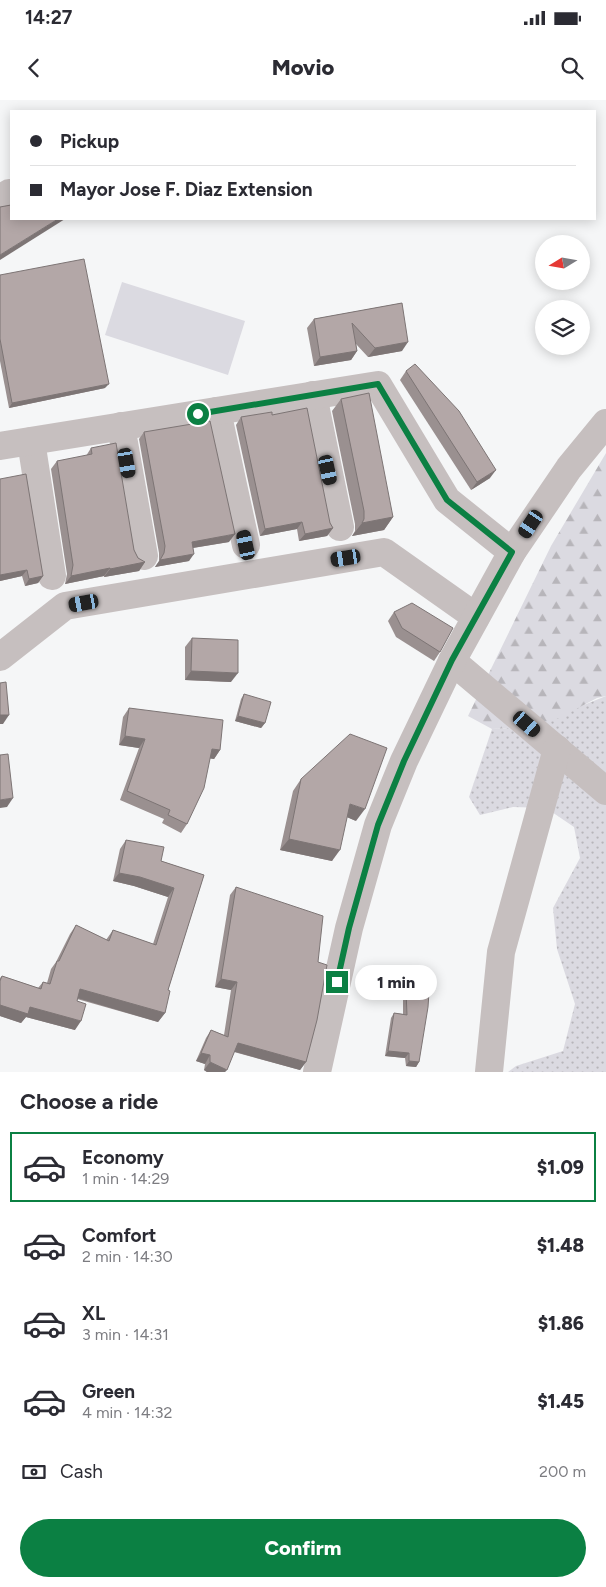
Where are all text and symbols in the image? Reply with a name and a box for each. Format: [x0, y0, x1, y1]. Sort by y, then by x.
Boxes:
text: 14:27 [25, 6, 72, 29]
icon: back [20, 54, 48, 82]
text: Movio [272, 54, 334, 81]
icon: search [558, 54, 586, 82]
text: Pickup [60, 130, 119, 153]
text: Mayor Jose F. Diaz Extension [60, 178, 313, 201]
north arrow [535, 235, 590, 290]
map controls [535, 235, 590, 355]
button: layers [535, 300, 590, 355]
route start [187, 403, 209, 425]
car [117, 447, 136, 479]
car [317, 454, 338, 486]
car [516, 507, 545, 541]
car [235, 529, 256, 561]
car [330, 548, 361, 568]
car [67, 593, 100, 613]
car [510, 708, 543, 740]
callout: 1 min [354, 964, 437, 1000]
route end [326, 971, 348, 993]
text: 1 min [377, 973, 415, 992]
text: Choose a ride [20, 1088, 158, 1115]
icon: car [22, 1145, 67, 1190]
text: Economy [82, 1146, 164, 1169]
text: $1.09 [537, 1156, 584, 1179]
text: 1 min · 14:29 [82, 1169, 169, 1188]
icon: car [22, 1223, 67, 1268]
text: Comfort [82, 1224, 157, 1247]
text: $1.48 [537, 1234, 584, 1257]
text: 2 min · 14:30 [82, 1247, 173, 1266]
icon: car [22, 1301, 67, 1346]
text: XL [82, 1302, 105, 1325]
text: $1.86 [538, 1312, 584, 1335]
text: 3 min · 14:31 [82, 1325, 169, 1344]
icon: car [22, 1379, 67, 1424]
text: Green [82, 1380, 135, 1403]
text: $1.45 [537, 1390, 584, 1413]
text: 4 min · 14:32 [82, 1403, 172, 1422]
icon: cash [20, 1458, 48, 1486]
text: Cash [60, 1460, 103, 1483]
text: 200 m [539, 1462, 586, 1481]
button: Confirm [20, 1519, 586, 1577]

